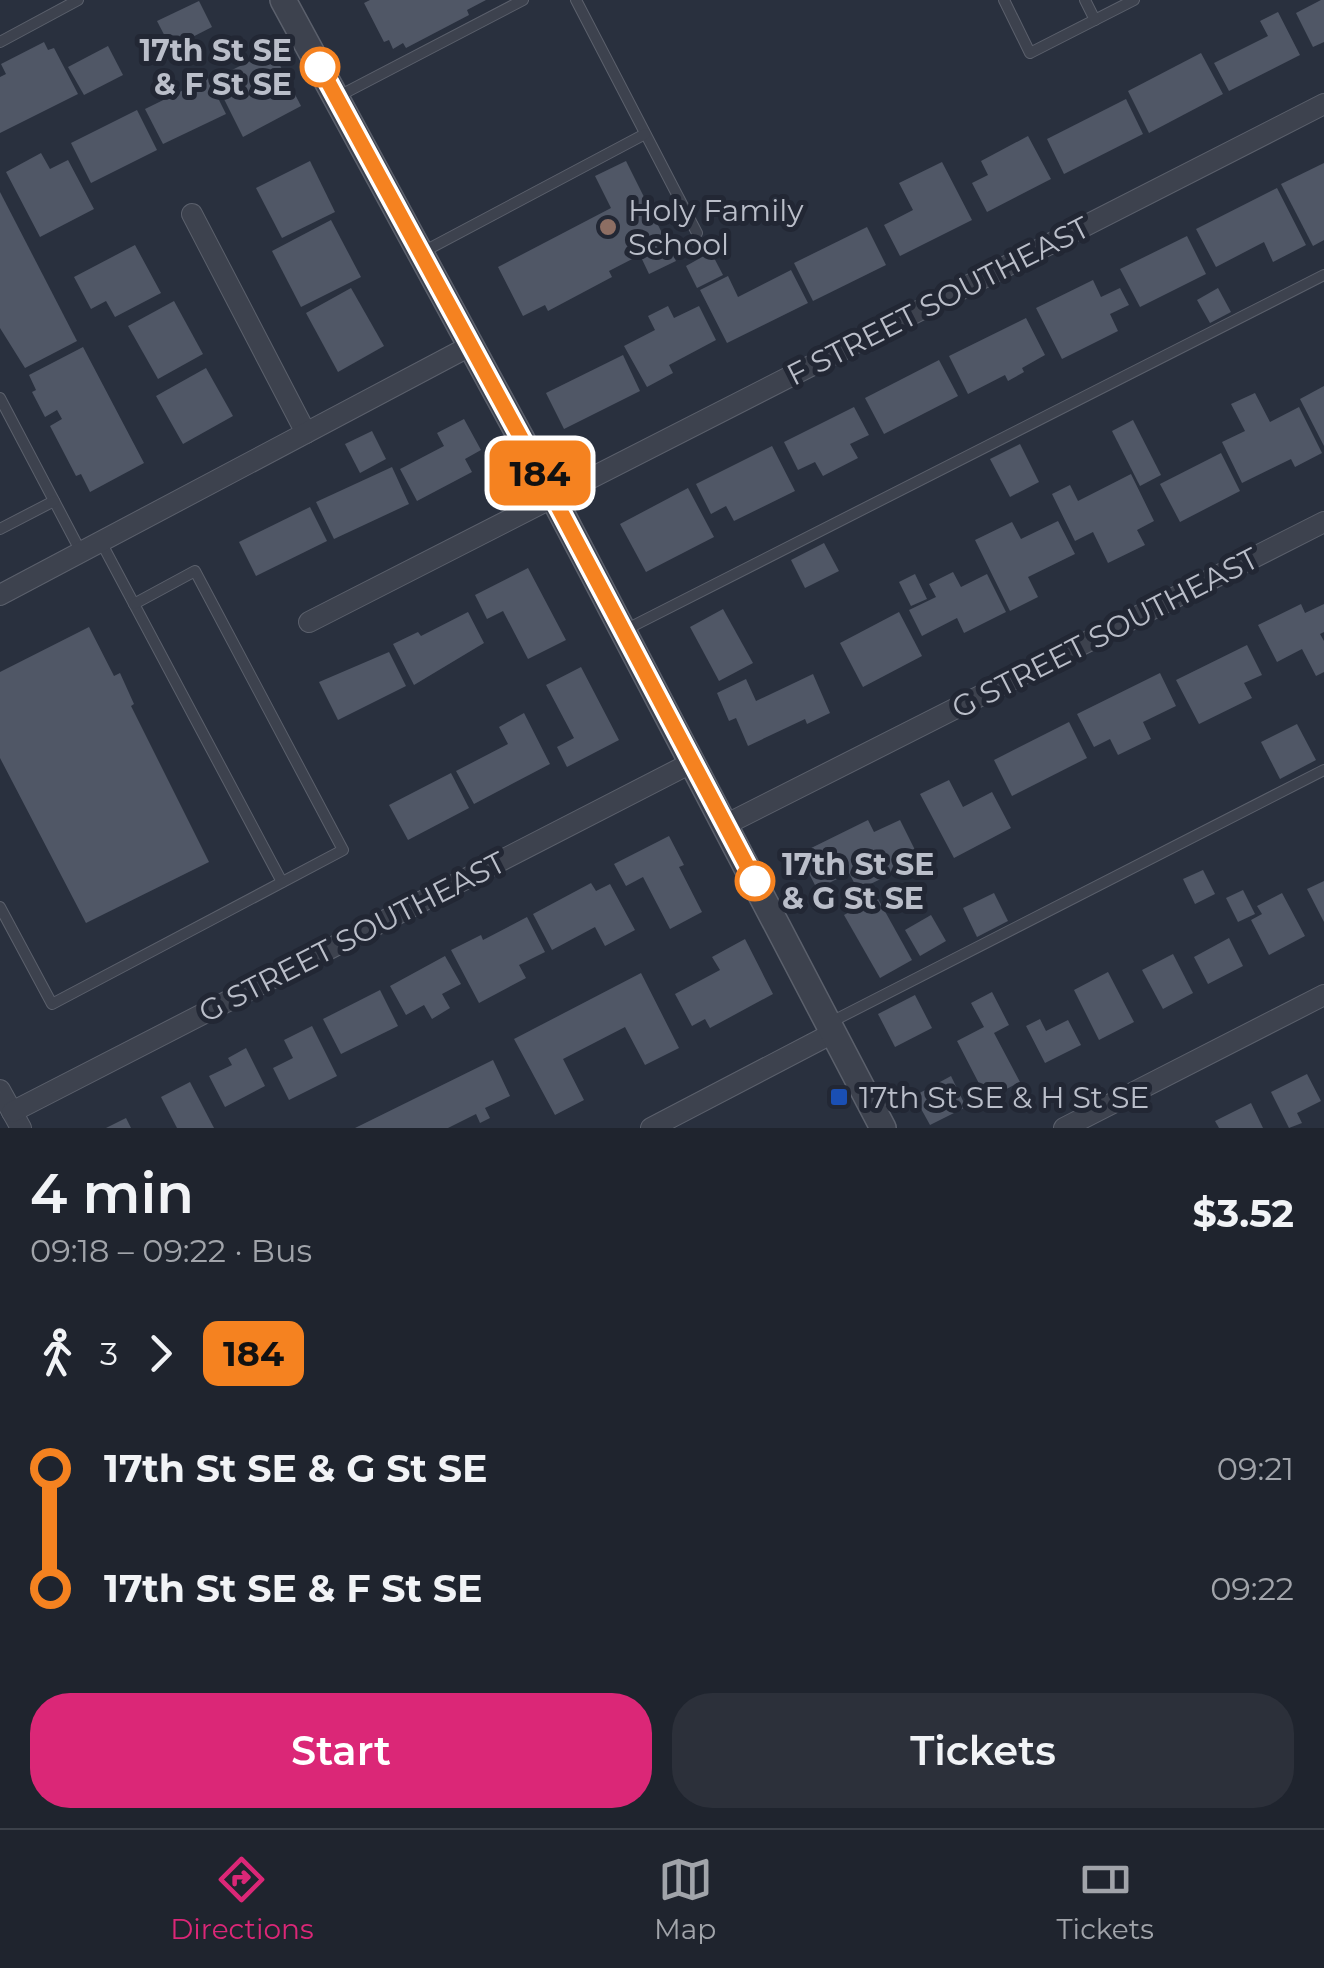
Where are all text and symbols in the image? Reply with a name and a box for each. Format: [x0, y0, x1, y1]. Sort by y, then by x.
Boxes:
place label: 17th St SE & F St SE [140, 32, 292, 103]
marker: 17th St SE & F St SE [301, 48, 339, 86]
place label: Holy Family School [628, 192, 804, 263]
street label: F STREET SOUTHEAST [781, 208, 1096, 393]
marker: Holy Family School [597, 216, 619, 238]
line badge: 184 [482, 440, 598, 506]
text: 184 [510, 452, 570, 495]
street label: G STREET SOUTHEAST [946, 539, 1265, 726]
street label: G STREET SOUTHEAST [193, 843, 512, 1030]
place label: 17th St SE & G St SE [782, 846, 934, 917]
marker: 17th St SE & G St SE [736, 862, 774, 900]
place label: 17th St SE & H St SE [859, 1079, 1149, 1116]
marker: 17th St SE & H St SE [828, 1086, 850, 1108]
text: 4 min [30, 1160, 194, 1227]
text: $3.52 [1193, 1190, 1294, 1237]
text: 09:18 – 09:22 · Bus [30, 1231, 312, 1270]
icon: walk [30, 1326, 85, 1381]
icon: forward [133, 1326, 188, 1381]
text: 184 [223, 1332, 284, 1375]
text: 3 [100, 1334, 118, 1373]
text: 17th St SE & G St SE [104, 1445, 488, 1492]
text: 09:21 [1217, 1449, 1294, 1488]
text: 17th St SE & F St SE [104, 1565, 483, 1612]
text: 09:22 [1210, 1569, 1294, 1608]
button: Start [30, 1693, 652, 1808]
button: Tickets [672, 1693, 1294, 1808]
tab: Directions [170, 1852, 314, 1946]
tab: Map [654, 1852, 716, 1946]
tab: Tickets [1057, 1852, 1154, 1946]

